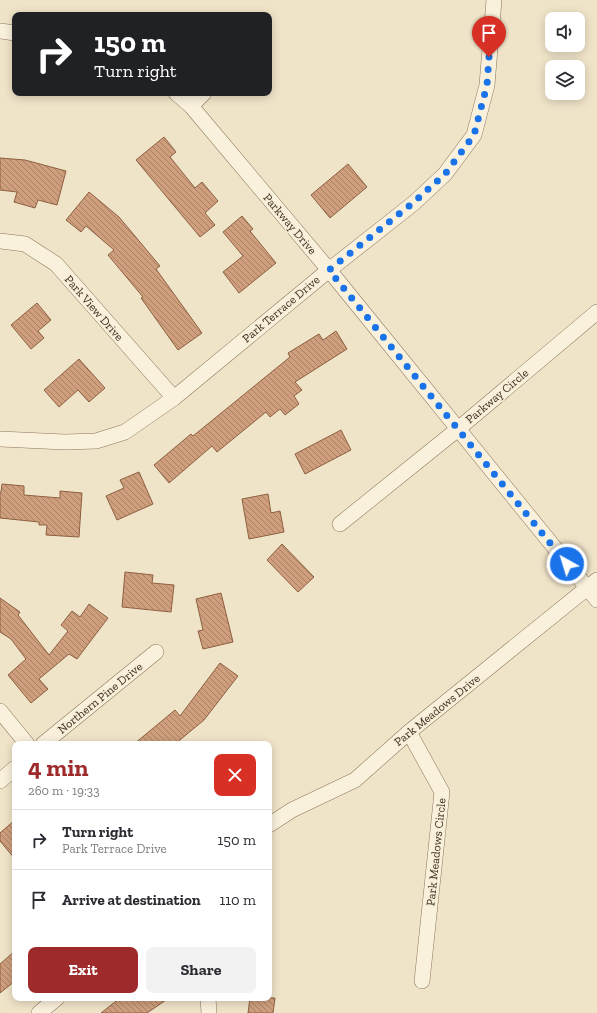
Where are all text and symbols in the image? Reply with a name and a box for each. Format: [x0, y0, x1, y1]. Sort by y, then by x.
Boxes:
map controls [545, 12, 585, 100]
button: sound [545, 12, 585, 52]
pin [472, 16, 506, 57]
icon: arrive [478, 22, 500, 44]
text: 150 m [94, 26, 166, 59]
icon: right [28, 28, 80, 80]
text: Turn right [94, 60, 176, 82]
button: layers [545, 60, 585, 100]
street label: Parkway Drive [260, 191, 320, 258]
street label: Park View Drive [62, 272, 127, 344]
street label: Park Terrace Drive [239, 272, 323, 345]
street label: Parkway Circle [463, 365, 532, 426]
position arrow [546, 543, 588, 585]
street label: Northern Pine Drive [55, 659, 145, 736]
street label: Park Meadows Drive [391, 671, 483, 749]
text: 4 min [28, 753, 89, 782]
button: close [214, 754, 256, 796]
text: 260 m · 19:33 [28, 783, 100, 798]
street label: Park Meadows Circle [423, 797, 449, 907]
text: Turn right [62, 823, 133, 841]
icon: right [28, 829, 50, 851]
text: 150 m [218, 831, 256, 849]
text: Park Terrace Drive [62, 841, 167, 856]
icon: arrive [28, 889, 50, 911]
text: Arrive at destination [62, 891, 201, 909]
text: 110 m [219, 891, 256, 909]
button: Exit [28, 947, 138, 993]
button: Share [146, 947, 256, 993]

